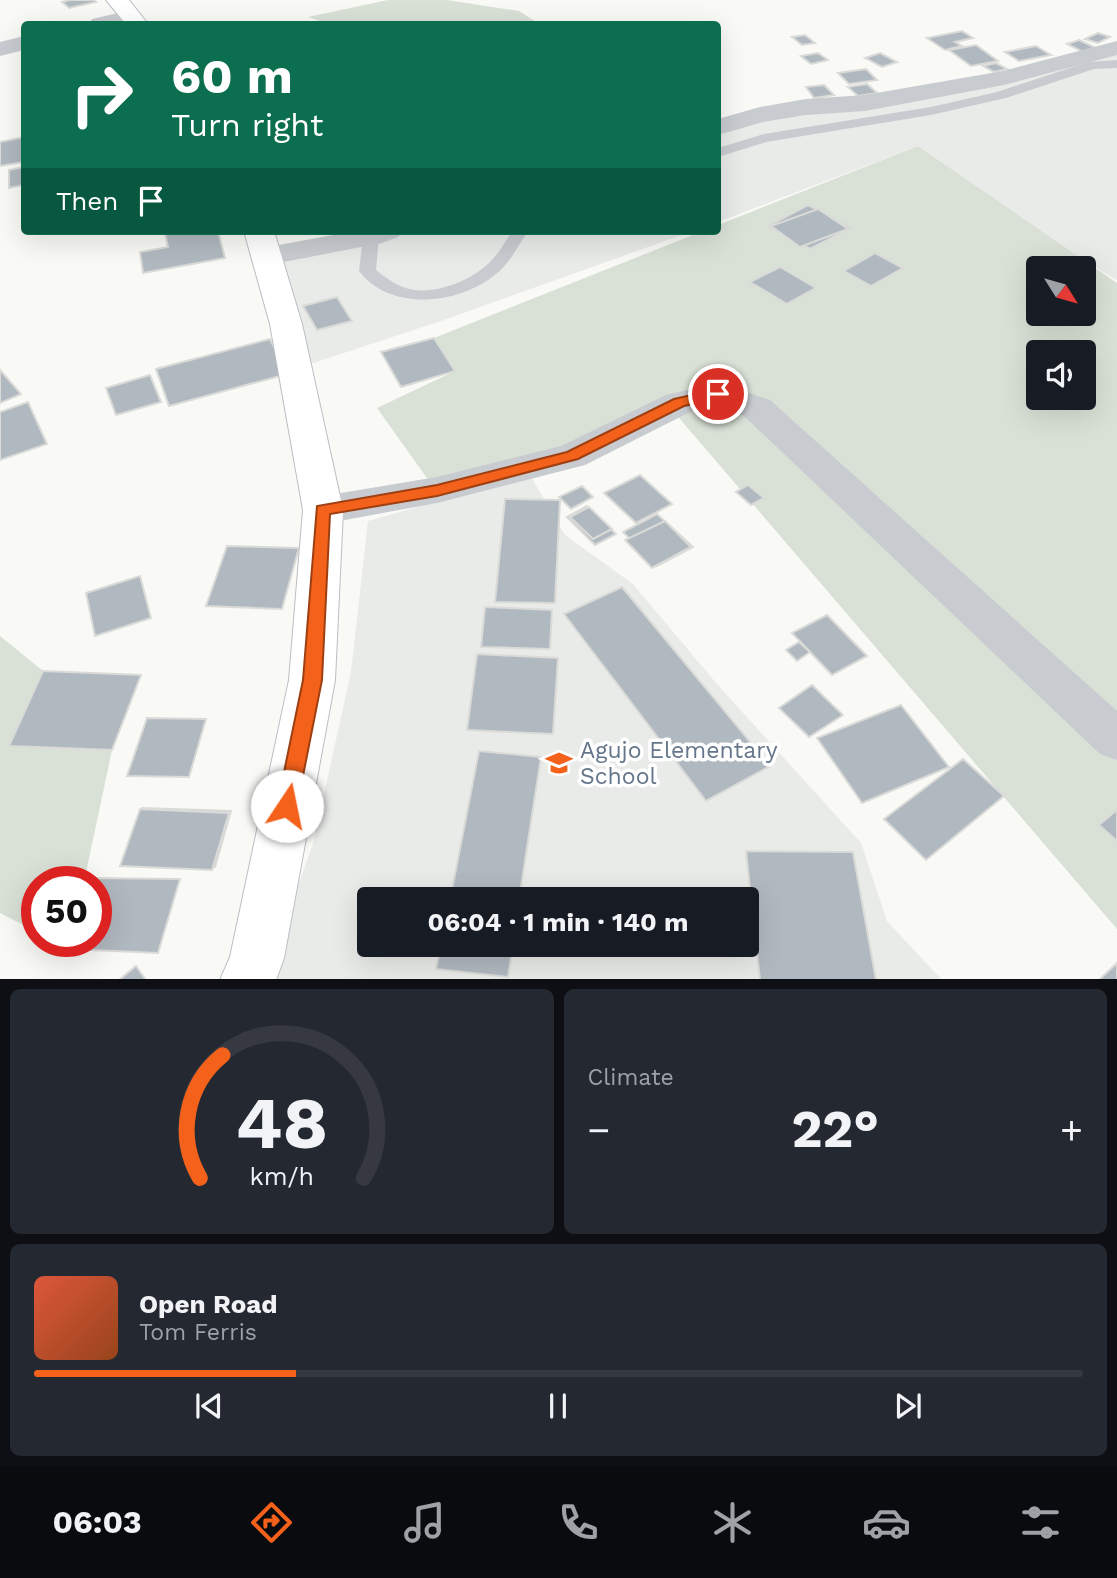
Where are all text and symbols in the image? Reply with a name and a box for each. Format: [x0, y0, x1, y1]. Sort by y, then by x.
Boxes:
text: 60 m [171, 47, 293, 105]
icon: right [56, 49, 147, 140]
text: Turn right [171, 106, 323, 144]
icon: arrive [132, 182, 170, 220]
text: Then [56, 186, 118, 216]
north arrow [1026, 256, 1096, 326]
map controls [1026, 256, 1096, 410]
button: sound [1026, 340, 1096, 410]
pin [688, 364, 748, 424]
icon: arrive [699, 375, 737, 413]
place label: Agujo Elementary School [580, 737, 778, 790]
school or university icon: Agujo Elementary School [544, 748, 574, 778]
position arrow [250, 769, 324, 843]
speed limit sign: 50 [21, 866, 112, 957]
text: 06:04 · 1 min · 140 m [427, 907, 689, 937]
text: Climate [588, 1064, 674, 1091]
text: 48 [235, 1080, 328, 1166]
text: 22° [791, 1099, 879, 1160]
text: − [588, 1108, 610, 1152]
text: + [1060, 1108, 1083, 1152]
text: km/h [250, 1161, 314, 1190]
text: Open Road [139, 1289, 277, 1319]
text: Tom Ferris [139, 1319, 257, 1346]
icon: previous [190, 1387, 228, 1425]
icon: pause [539, 1387, 577, 1425]
icon: next [889, 1387, 927, 1425]
icon: directions [247, 1498, 296, 1547]
icon: music [400, 1498, 449, 1547]
icon: phone [554, 1498, 603, 1547]
icon: climate [708, 1498, 757, 1547]
icon: car [862, 1498, 911, 1547]
icon: filters [1016, 1498, 1065, 1547]
text: 06:03 [52, 1503, 142, 1541]

